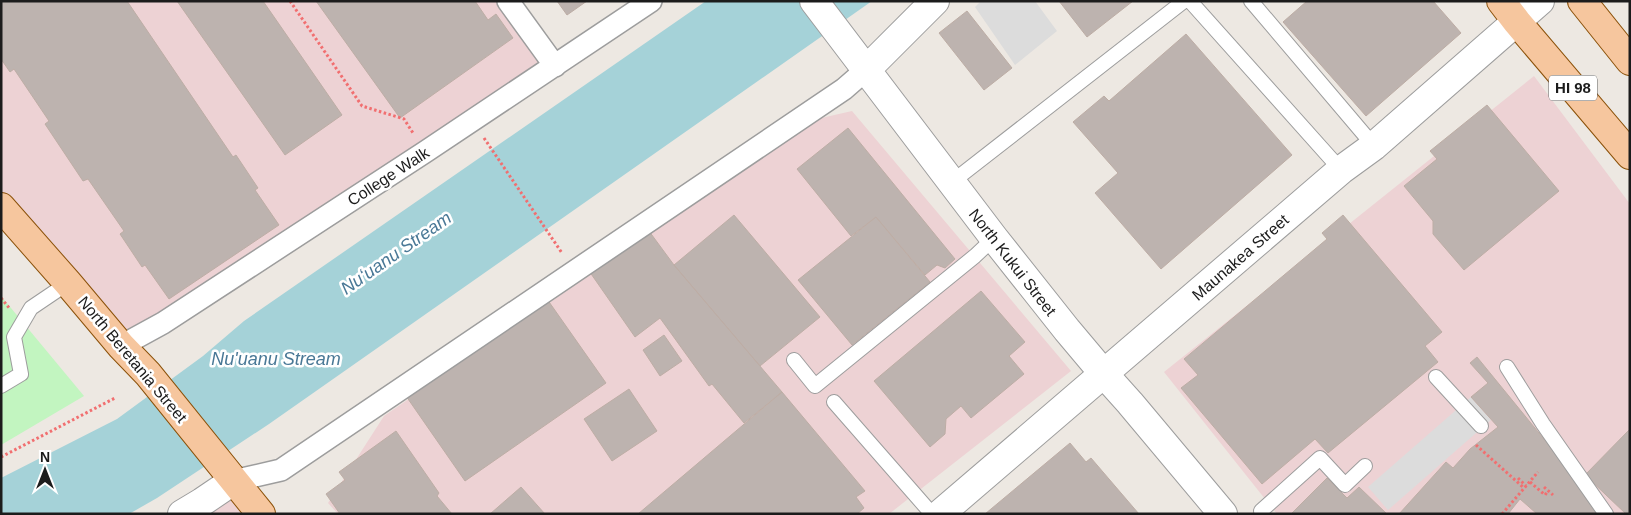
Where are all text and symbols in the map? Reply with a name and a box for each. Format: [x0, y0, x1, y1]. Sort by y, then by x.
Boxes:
road number: HI 98 [1549, 76, 1597, 100]
street label: College Walk [344, 143, 433, 209]
street label: North Kukui Street [966, 206, 1060, 319]
water label: Nuʻuanu Stream [337, 208, 455, 298]
street label: Maunakea Street [1189, 211, 1292, 304]
street label: North Beretania Street [75, 293, 191, 426]
water label: Nu'uanu Stream [211, 349, 341, 369]
north arrow [20, 445, 70, 495]
text: N [40, 449, 50, 465]

